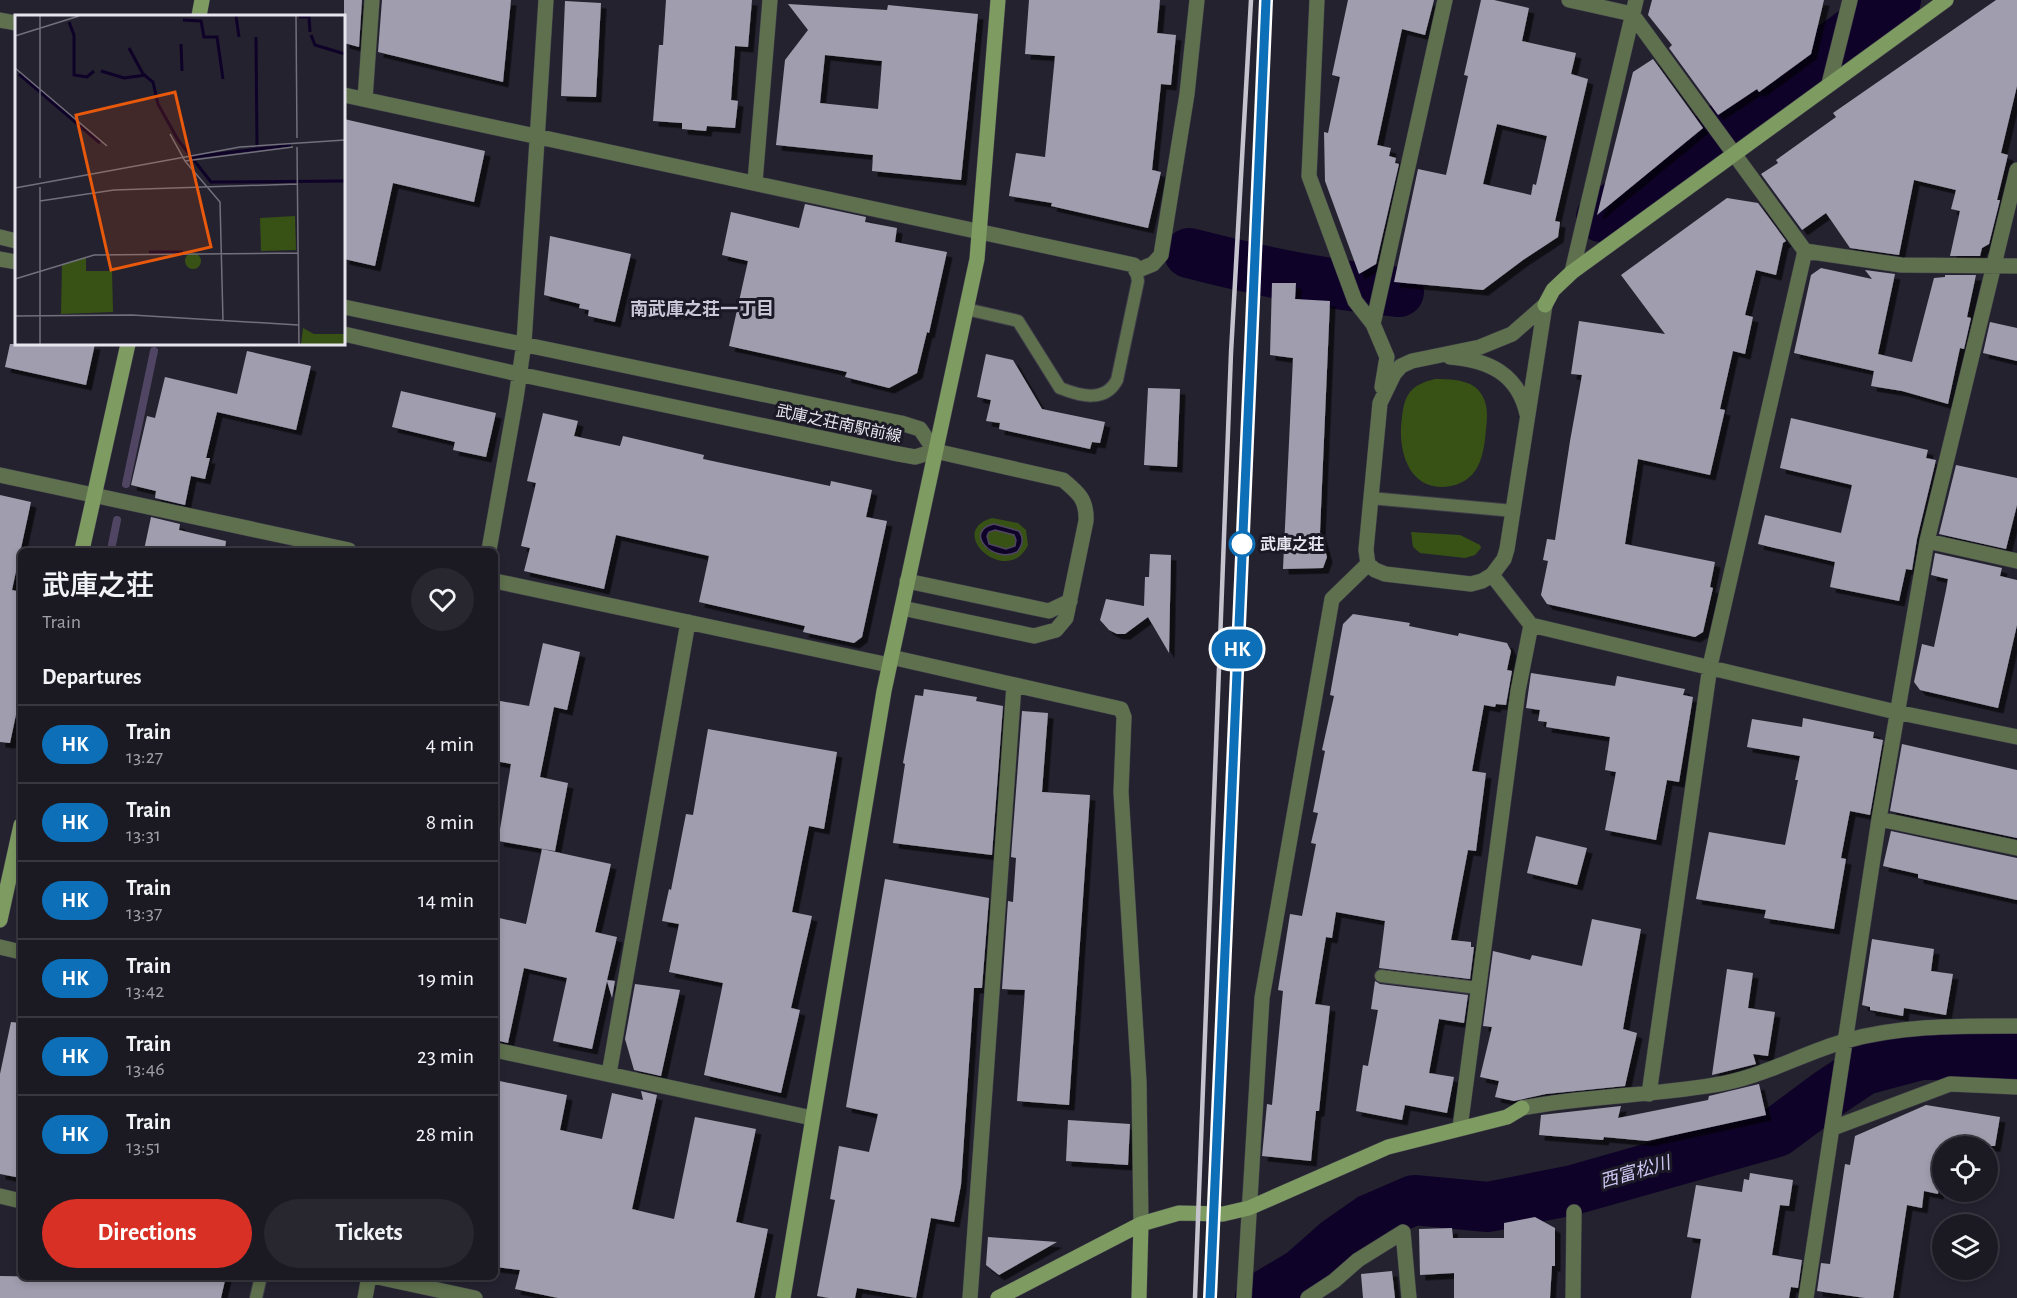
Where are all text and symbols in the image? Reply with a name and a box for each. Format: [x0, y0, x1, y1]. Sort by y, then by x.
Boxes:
inset map [15, 15, 345, 345]
district label: 南武庫之荘一丁目 [630, 300, 774, 319]
street label: 武庫之荘南駅前線 [775, 402, 903, 445]
marker: 武庫之荘 [1229, 531, 1255, 557]
place label: 武庫之荘 [1260, 536, 1324, 553]
button: heart [411, 568, 474, 631]
text: 武庫之荘 [42, 573, 154, 601]
text: Train [42, 612, 81, 632]
line badge: HK [1210, 630, 1264, 668]
text: HK [1224, 639, 1250, 660]
text: Departures [42, 666, 142, 688]
text: Train [126, 721, 171, 743]
text: 4 min [426, 733, 474, 755]
text: HK [62, 734, 88, 755]
text: 13:27 [126, 747, 163, 767]
text: Train [126, 799, 171, 821]
text: 8 min [426, 811, 474, 833]
text: HK [62, 812, 88, 833]
text: 13:31 [126, 825, 161, 845]
text: Train [126, 877, 171, 899]
text: 14 min [418, 889, 474, 911]
text: HK [62, 890, 88, 911]
text: 13:37 [126, 903, 162, 923]
text: Train [126, 955, 171, 977]
text: 19 min [418, 967, 474, 989]
text: HK [62, 968, 88, 989]
text: 13:42 [126, 981, 164, 1001]
text: Train [126, 1033, 171, 1055]
text: 23 min [417, 1045, 474, 1067]
text: HK [62, 1046, 88, 1067]
text: 13:46 [126, 1059, 165, 1079]
text: Train [126, 1111, 171, 1133]
text: 28 min [416, 1123, 474, 1145]
text: HK [62, 1124, 88, 1145]
map controls [1932, 1136, 1998, 1280]
button: locate [1932, 1136, 1998, 1202]
text: 13:51 [126, 1137, 161, 1157]
water label: 西富松川 [1598, 1152, 1674, 1192]
button: Directions [42, 1199, 252, 1268]
button: Tickets [264, 1199, 474, 1268]
button: layers [1932, 1214, 1998, 1280]

